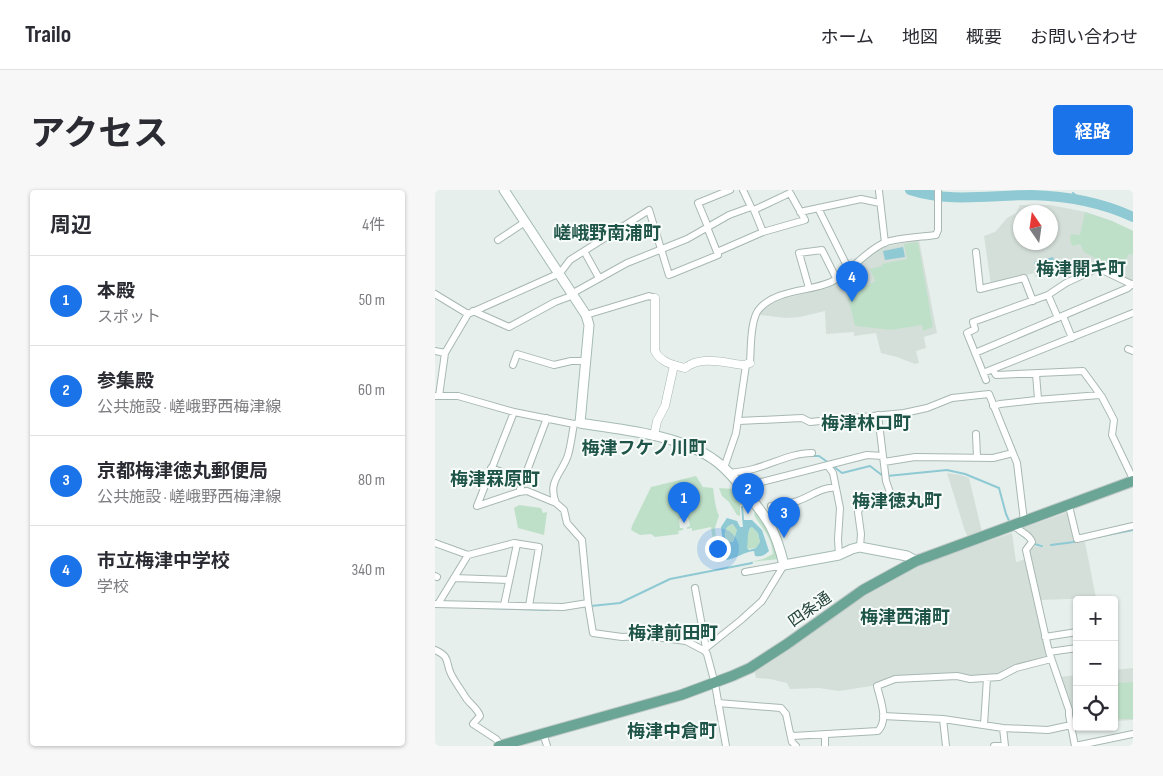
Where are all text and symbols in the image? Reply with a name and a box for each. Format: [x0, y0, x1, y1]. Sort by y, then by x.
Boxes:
text: Trailo [25, 20, 71, 49]
text: ホーム [821, 27, 874, 48]
text: 地図 [902, 27, 938, 48]
text: 概要 [966, 27, 1002, 48]
text: お問い合わせ [1030, 27, 1138, 48]
button: 経路 [1053, 105, 1133, 155]
text: アクセス [30, 113, 168, 156]
north arrow [1013, 205, 1058, 250]
text: 周辺 [50, 213, 92, 238]
text: 4件 [362, 216, 385, 235]
district label: 嵯峨野南浦町 [553, 223, 661, 244]
district label: 梅津開キ町 [1036, 259, 1126, 280]
pin: 4 [836, 261, 868, 302]
text: 本殿 [97, 280, 135, 303]
text: 1 [63, 291, 69, 310]
text: 50 m [359, 291, 385, 310]
text: スポット [97, 308, 161, 327]
text: 参集殿 [97, 370, 154, 393]
text: 2 [62, 381, 70, 400]
text: 60 m [358, 381, 385, 400]
text: 公共施設 · 嵯峨野西梅津線 [97, 398, 281, 417]
district label: 梅津林口町 [821, 413, 911, 434]
district label: 梅津フケノ川町 [582, 438, 706, 459]
text: 京都梅津徳丸郵便局 [97, 460, 268, 483]
district label: 梅津罧原町 [450, 469, 540, 490]
text: 3 [62, 471, 70, 490]
text: 80 m [358, 471, 385, 490]
pin: 2 [732, 473, 764, 514]
pin: 1 [668, 482, 700, 523]
text: 公共施設 · 嵯峨野西梅津線 [97, 488, 281, 507]
district label: 梅津徳丸町 [852, 491, 942, 512]
pin: 3 [768, 497, 800, 538]
your location [705, 536, 731, 562]
text: 市立梅津中学校 [97, 550, 230, 573]
text: 4 [62, 561, 70, 580]
text: 340 m [352, 561, 385, 580]
text: 学校 [97, 578, 129, 597]
street label: 四条通 [785, 588, 835, 632]
map controls [1073, 596, 1118, 731]
button: + [1073, 596, 1118, 641]
district label: 梅津西浦町 [860, 607, 950, 628]
district label: 梅津前田町 [628, 623, 718, 644]
button: − [1073, 641, 1118, 686]
button: locate [1073, 686, 1118, 731]
district label: 梅津中倉町 [627, 721, 717, 742]

